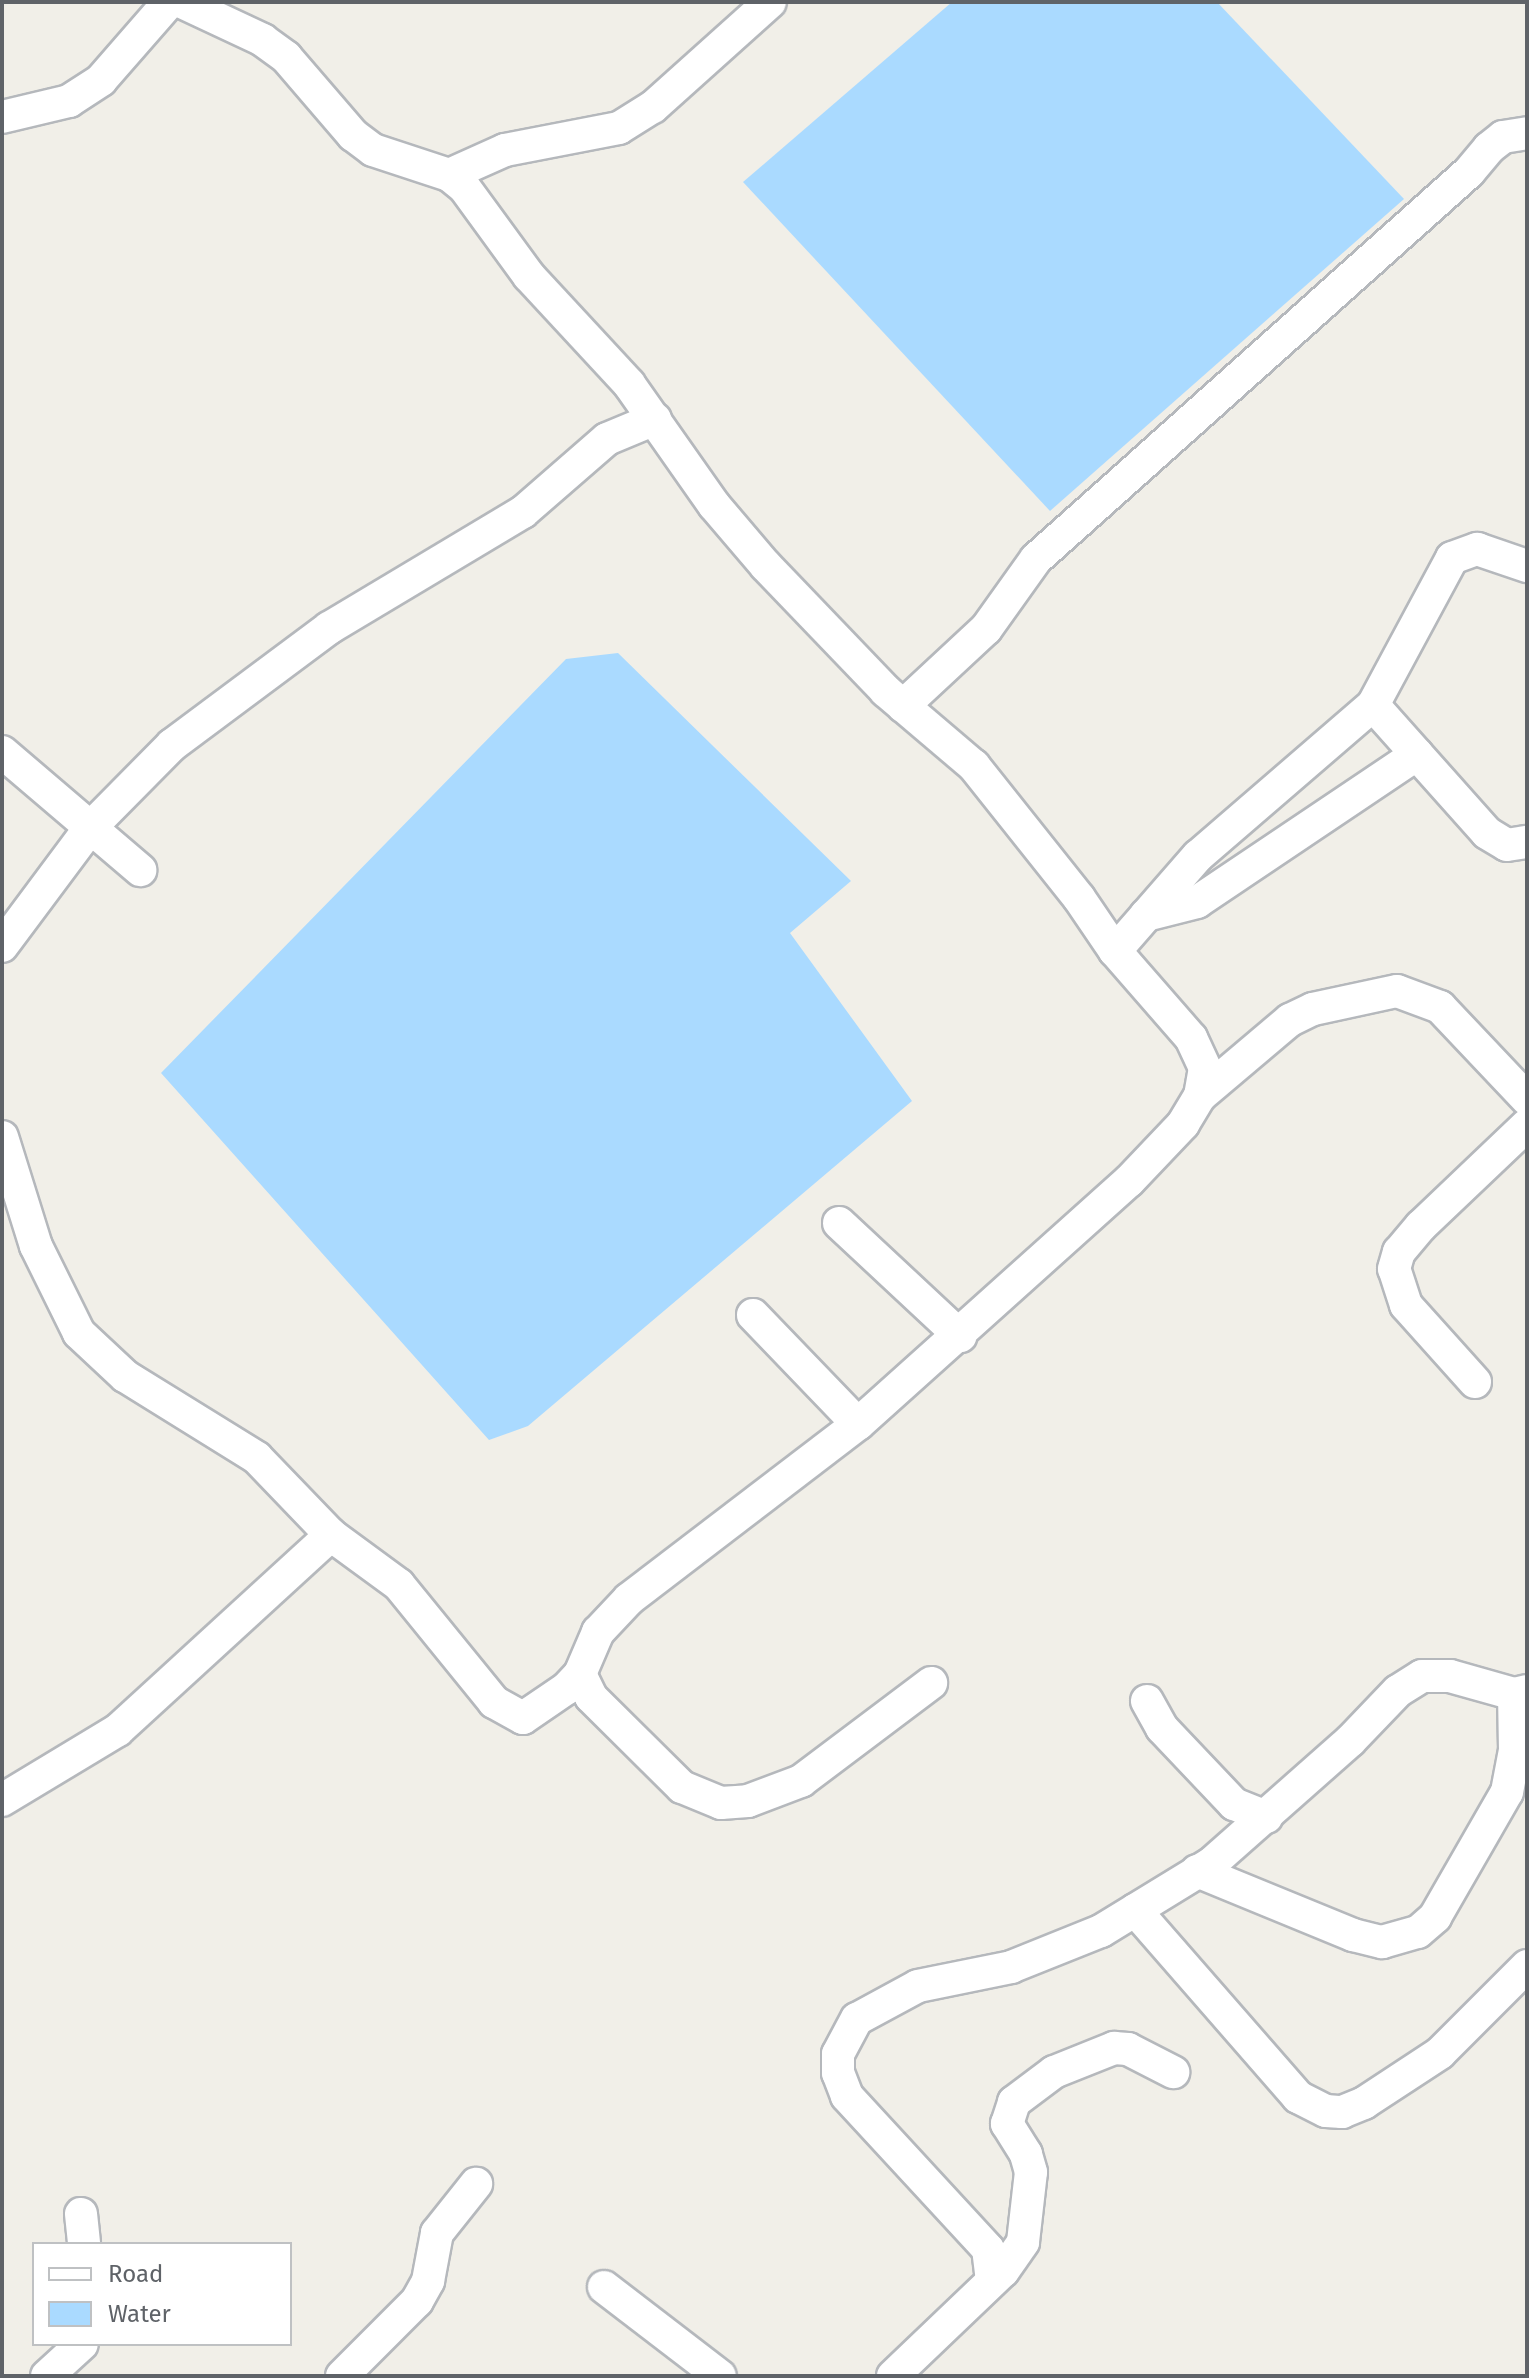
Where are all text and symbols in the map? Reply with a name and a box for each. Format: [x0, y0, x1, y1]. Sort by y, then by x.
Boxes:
legend [32, 2242, 292, 2346]
text: Road [108, 2260, 163, 2288]
text: Water [108, 2300, 171, 2328]

